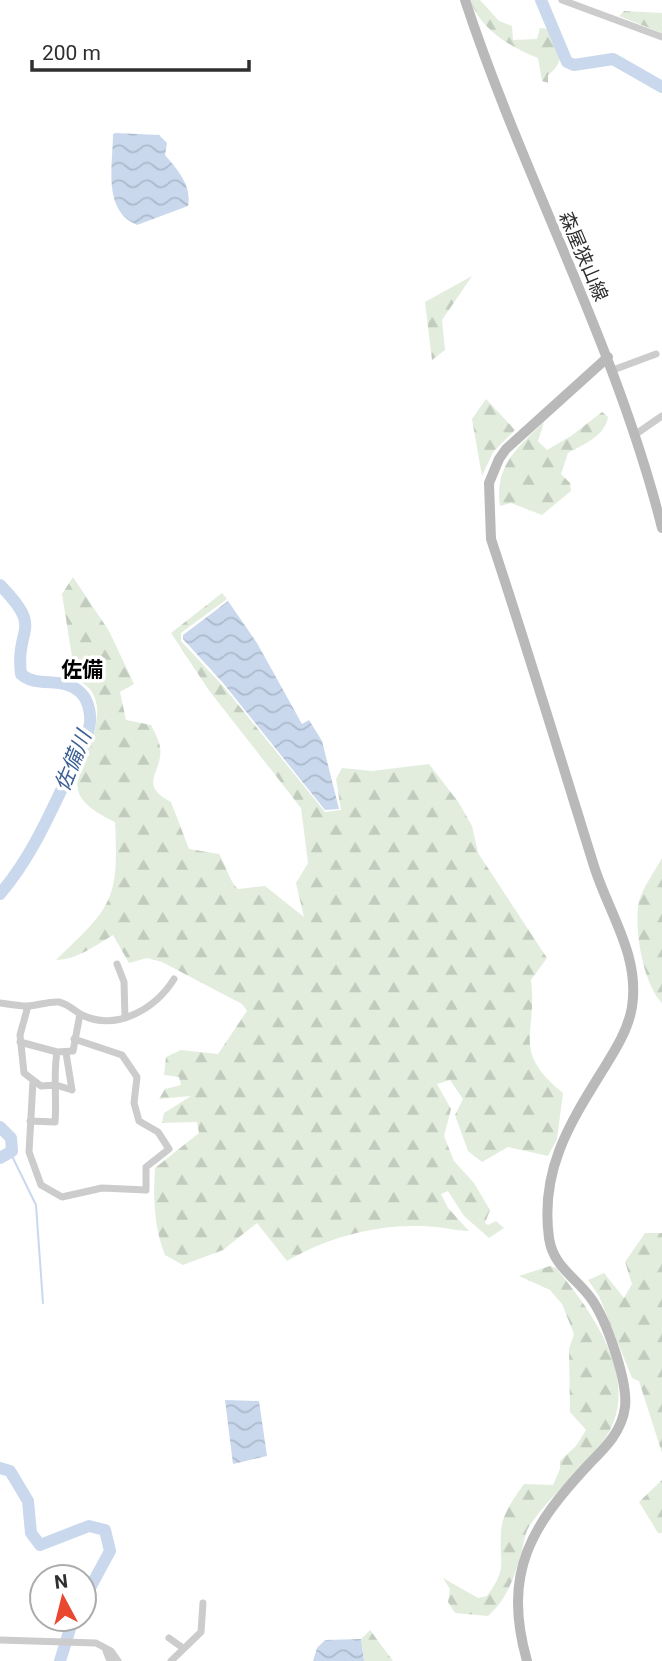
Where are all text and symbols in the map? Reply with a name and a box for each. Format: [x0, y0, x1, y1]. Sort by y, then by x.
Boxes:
scale bar [32, 28, 248, 72]
text: 200 m [42, 41, 101, 65]
street label: 森屋狭山線 [554, 208, 613, 304]
district label: 佐備 [61, 658, 103, 682]
water label: 佐備川 [50, 725, 97, 795]
north arrow [28, 1563, 98, 1633]
text: N [53, 1569, 69, 1594]

